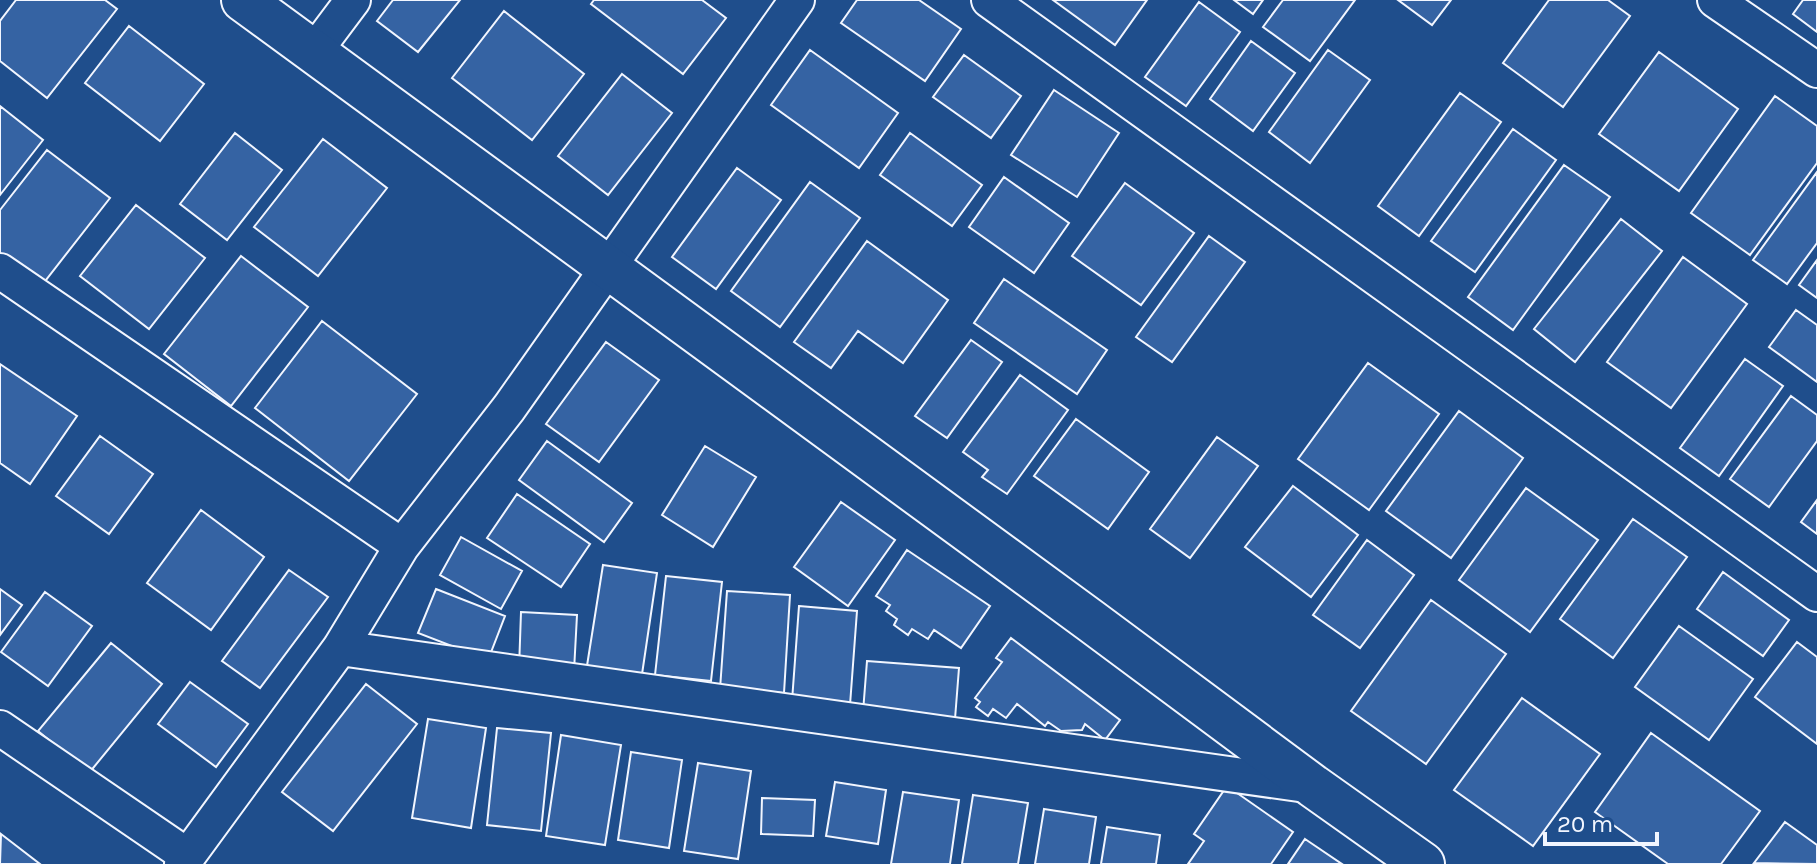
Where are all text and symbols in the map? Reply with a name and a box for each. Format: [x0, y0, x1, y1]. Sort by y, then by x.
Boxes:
scale bar [1545, 796, 1657, 846]
text: 20 m [1557, 810, 1613, 838]

